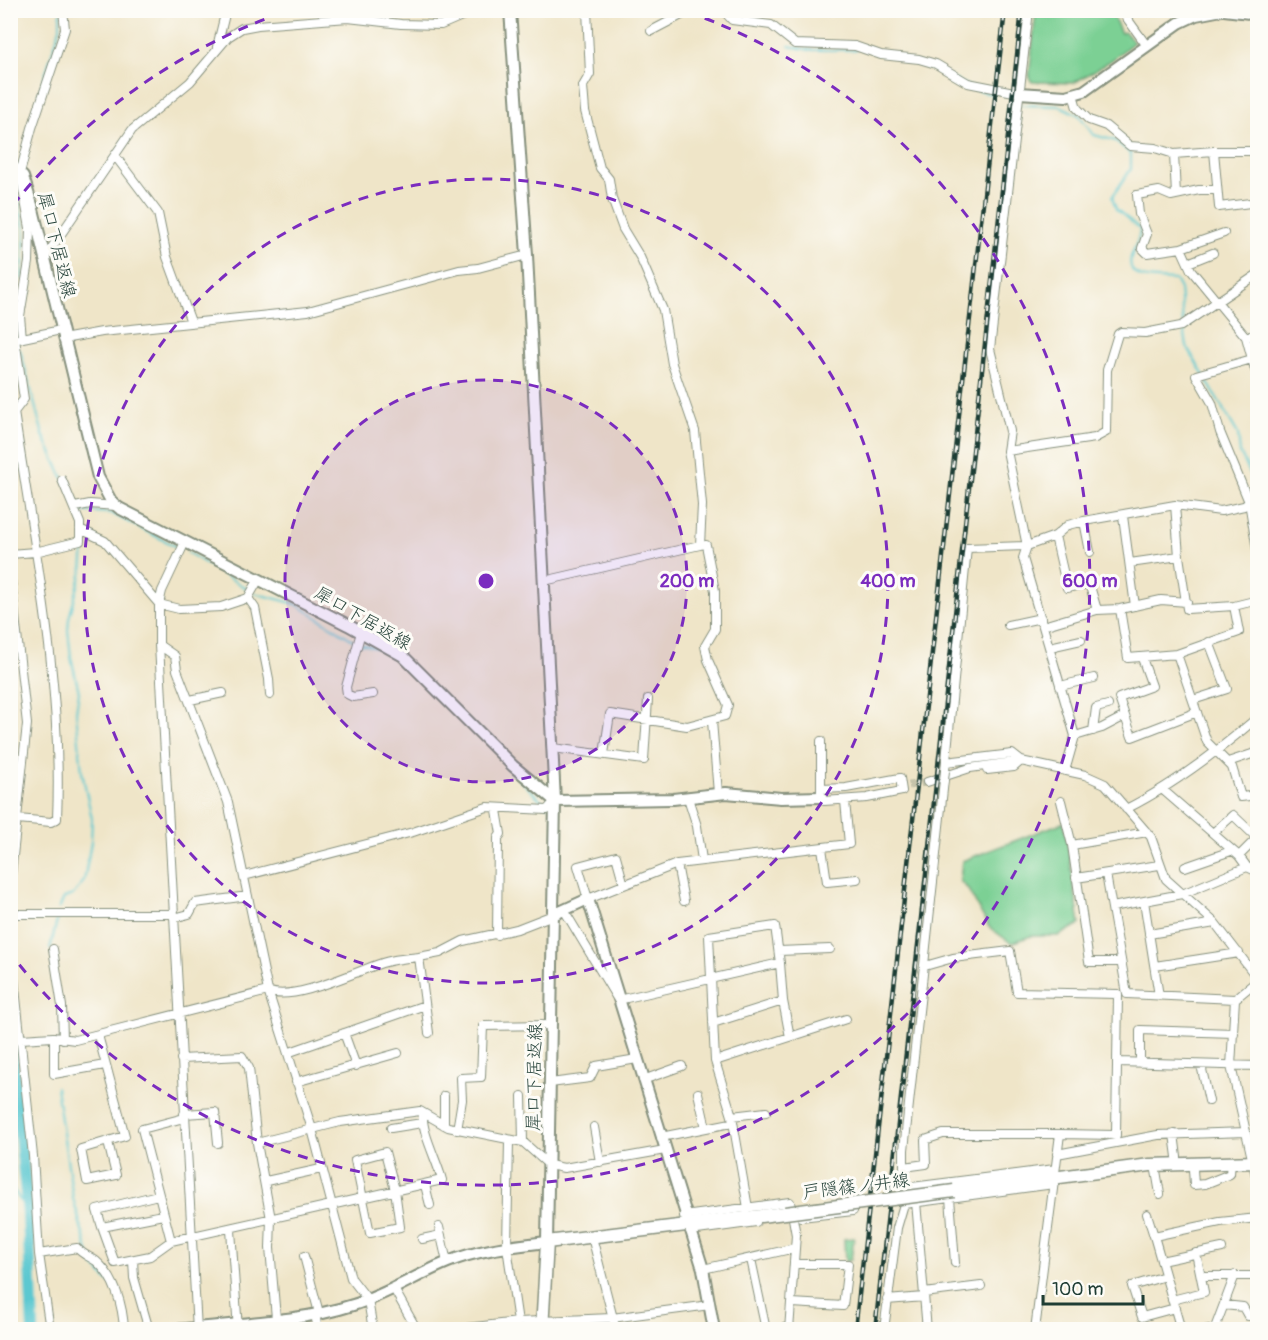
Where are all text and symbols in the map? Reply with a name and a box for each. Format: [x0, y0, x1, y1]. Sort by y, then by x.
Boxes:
street label: 犀口下居返線 [32, 190, 81, 300]
text: 200 m [660, 570, 714, 593]
text: 400 m [861, 570, 915, 593]
text: 600 m [1063, 570, 1117, 593]
centre of rings [476, 571, 496, 591]
street label: 犀口下居返線 [310, 581, 415, 655]
street label: 犀口下居返線 [522, 1023, 547, 1131]
street label: 戸隠篠ノ井線 [801, 1169, 911, 1204]
scale bar [1043, 1268, 1144, 1306]
text: 100 m [1052, 1278, 1104, 1301]

